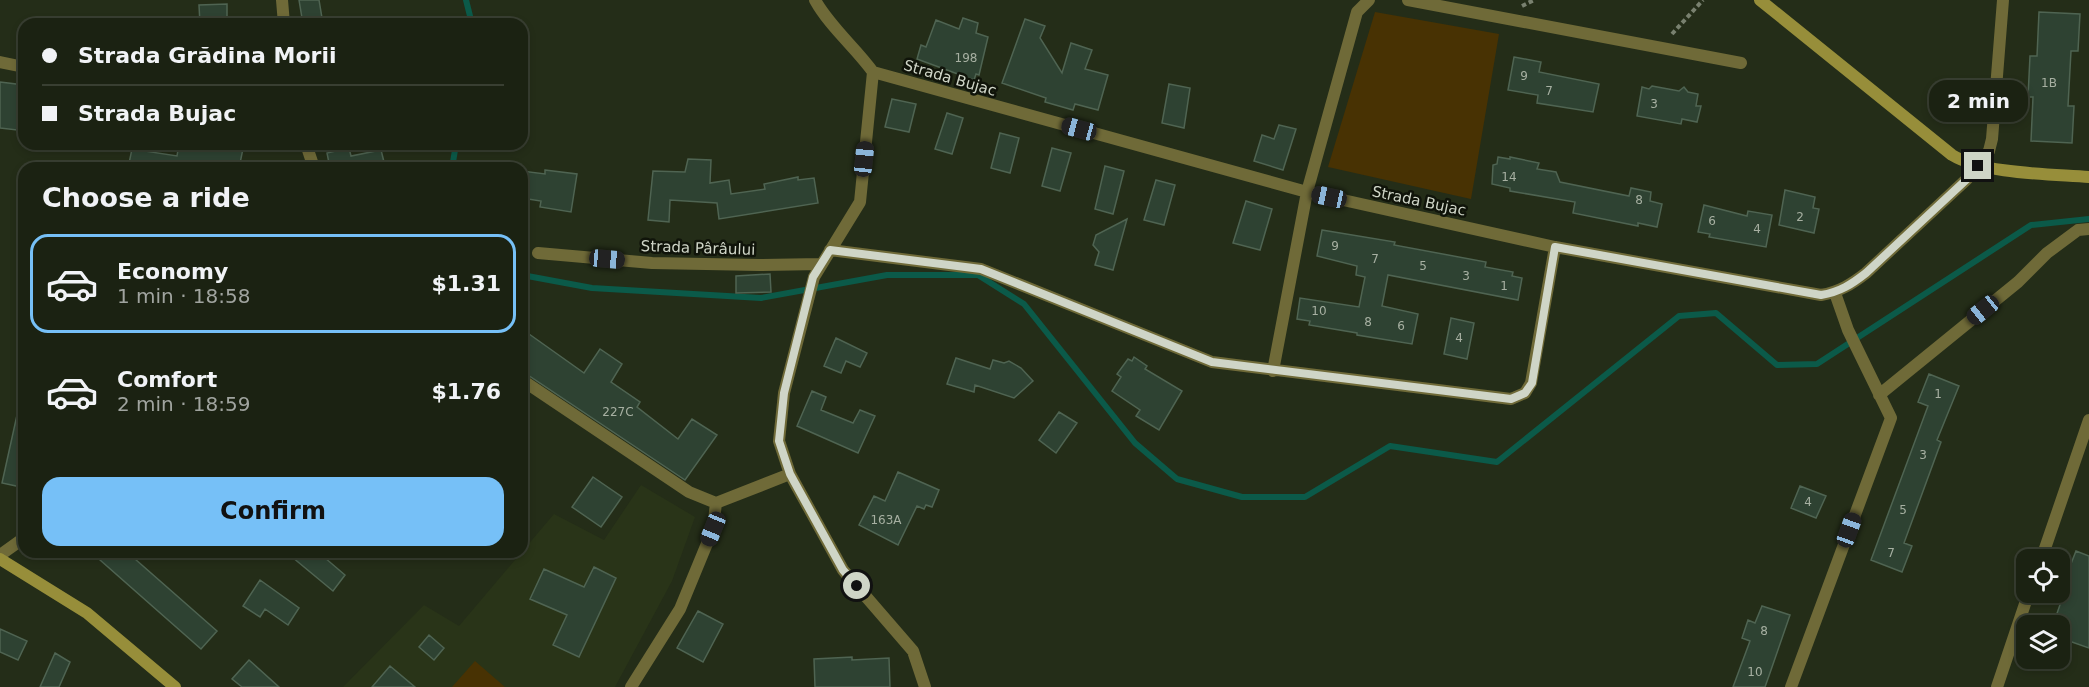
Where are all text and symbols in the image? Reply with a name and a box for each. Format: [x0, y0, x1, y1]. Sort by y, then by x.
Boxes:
text: Strada Grădina Morii [78, 43, 336, 68]
house number: 198 [955, 51, 977, 65]
street label: Strada Bujac [902, 56, 998, 100]
house number: 9 [1520, 69, 1528, 83]
house number: 1B [2041, 76, 2057, 90]
callout: 2 min [1928, 79, 2028, 121]
house number: 7 [1545, 84, 1553, 98]
text: 2 min [1947, 89, 2010, 113]
house number: 3 [1650, 97, 1658, 111]
text: Strada Bujac [78, 101, 236, 126]
car [1059, 116, 1099, 142]
car [853, 140, 875, 178]
route end [1964, 152, 1991, 179]
house number: 14 [1501, 170, 1517, 184]
text: Choose a ride [42, 182, 250, 213]
street label: Strada Bujac [1370, 182, 1468, 220]
car [1310, 184, 1348, 210]
house number: 8 [1635, 193, 1643, 207]
house number: 2 [1796, 210, 1804, 224]
house number: 6 [1708, 214, 1716, 228]
house number: 4 [1753, 222, 1761, 236]
street label: Strada Pârâului [640, 237, 756, 259]
house number: 9 [1331, 239, 1339, 253]
car [588, 248, 626, 270]
house number: 7 [1371, 252, 1379, 266]
icon: car [45, 257, 99, 311]
text: Economy [117, 259, 228, 284]
house number: 5 [1419, 259, 1427, 273]
house number: 3 [1462, 269, 1470, 283]
text: $1.31 [431, 271, 501, 296]
house number: 1 [1500, 279, 1508, 293]
text: 1 min · 18:58 [117, 284, 251, 308]
car [1963, 292, 2003, 328]
house number: 10 [1311, 304, 1327, 318]
house number: 8 [1364, 315, 1372, 329]
house number: 6 [1397, 319, 1405, 333]
house number: 4 [1455, 331, 1463, 345]
icon: car [45, 365, 99, 419]
text: Comfort [117, 367, 217, 392]
text: $1.76 [431, 379, 501, 404]
house number: 1 [1934, 387, 1942, 401]
text: 2 min · 18:59 [117, 392, 251, 416]
house number: 227C [602, 405, 634, 419]
house number: 3 [1919, 448, 1927, 462]
button: Confirm [42, 477, 504, 546]
house number: 4 [1804, 495, 1812, 509]
house number: 5 [1899, 503, 1907, 517]
car [698, 509, 728, 549]
car [1834, 510, 1864, 550]
house number: 163A [870, 513, 902, 527]
house number: 7 [1887, 546, 1895, 560]
map controls [2016, 549, 2070, 669]
button: locate [2016, 549, 2070, 603]
route start [843, 572, 870, 599]
button: layers [2016, 615, 2070, 669]
house number: 8 [1760, 624, 1768, 638]
house number: 10 [1747, 665, 1763, 679]

